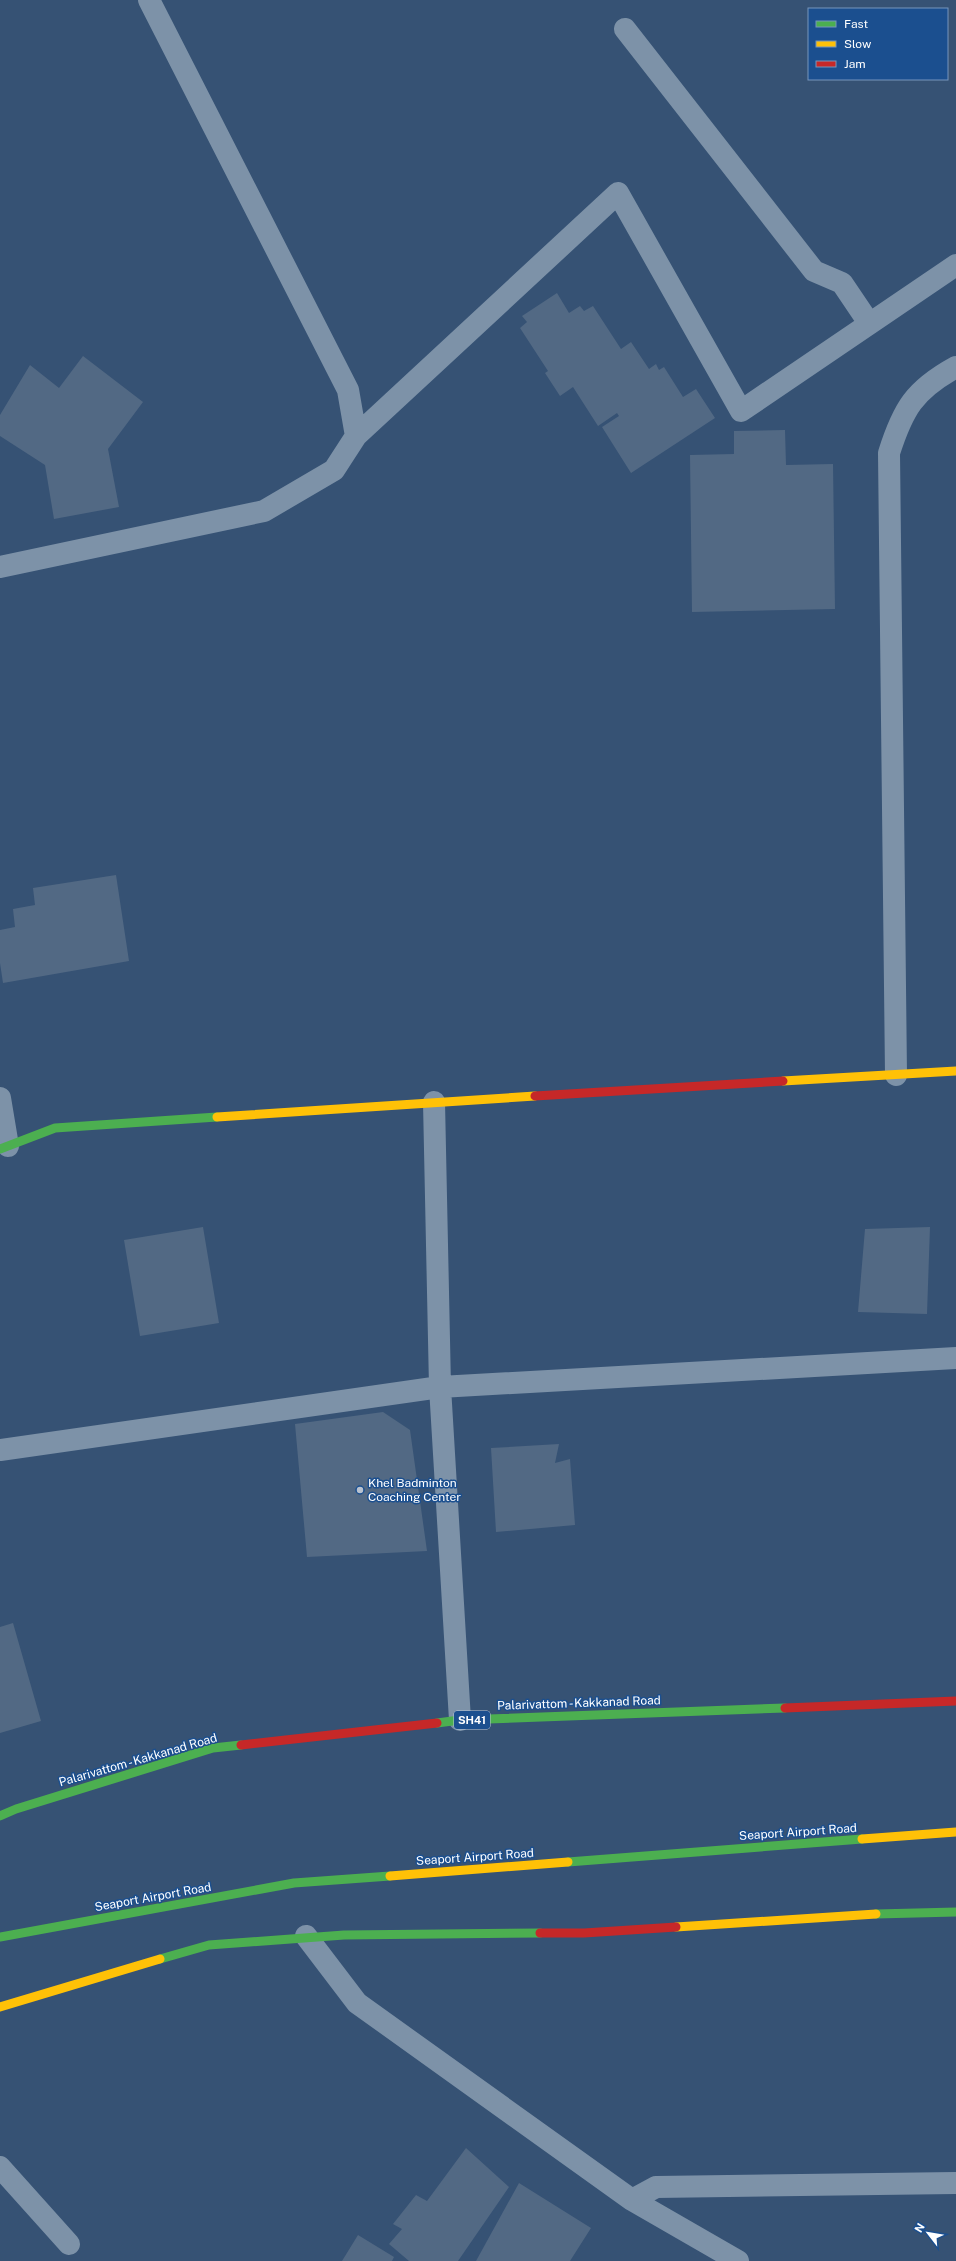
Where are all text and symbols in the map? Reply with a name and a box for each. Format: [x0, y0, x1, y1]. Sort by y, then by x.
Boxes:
legend [808, 8, 948, 80]
text: Fast [844, 17, 869, 31]
text: Slow [844, 37, 872, 51]
text: Jam [844, 57, 866, 71]
place label: Khel Badminton Coaching Center [368, 1476, 461, 1504]
marker: Khel Badminton Coaching Center [355, 1485, 365, 1495]
street label: Palarivattom - Kakkanad Road [497, 1693, 661, 1713]
road number: SH41 [454, 1711, 490, 1729]
street label: Palarivattom - Kakkanad Road [57, 1731, 219, 1789]
street label: Seaport Airport Road [739, 1821, 857, 1843]
street label: Seaport Airport Road [416, 1846, 534, 1868]
street label: Seaport Airport Road [94, 1880, 212, 1914]
north arrow [908, 2213, 948, 2253]
text: N [912, 2221, 927, 2235]

